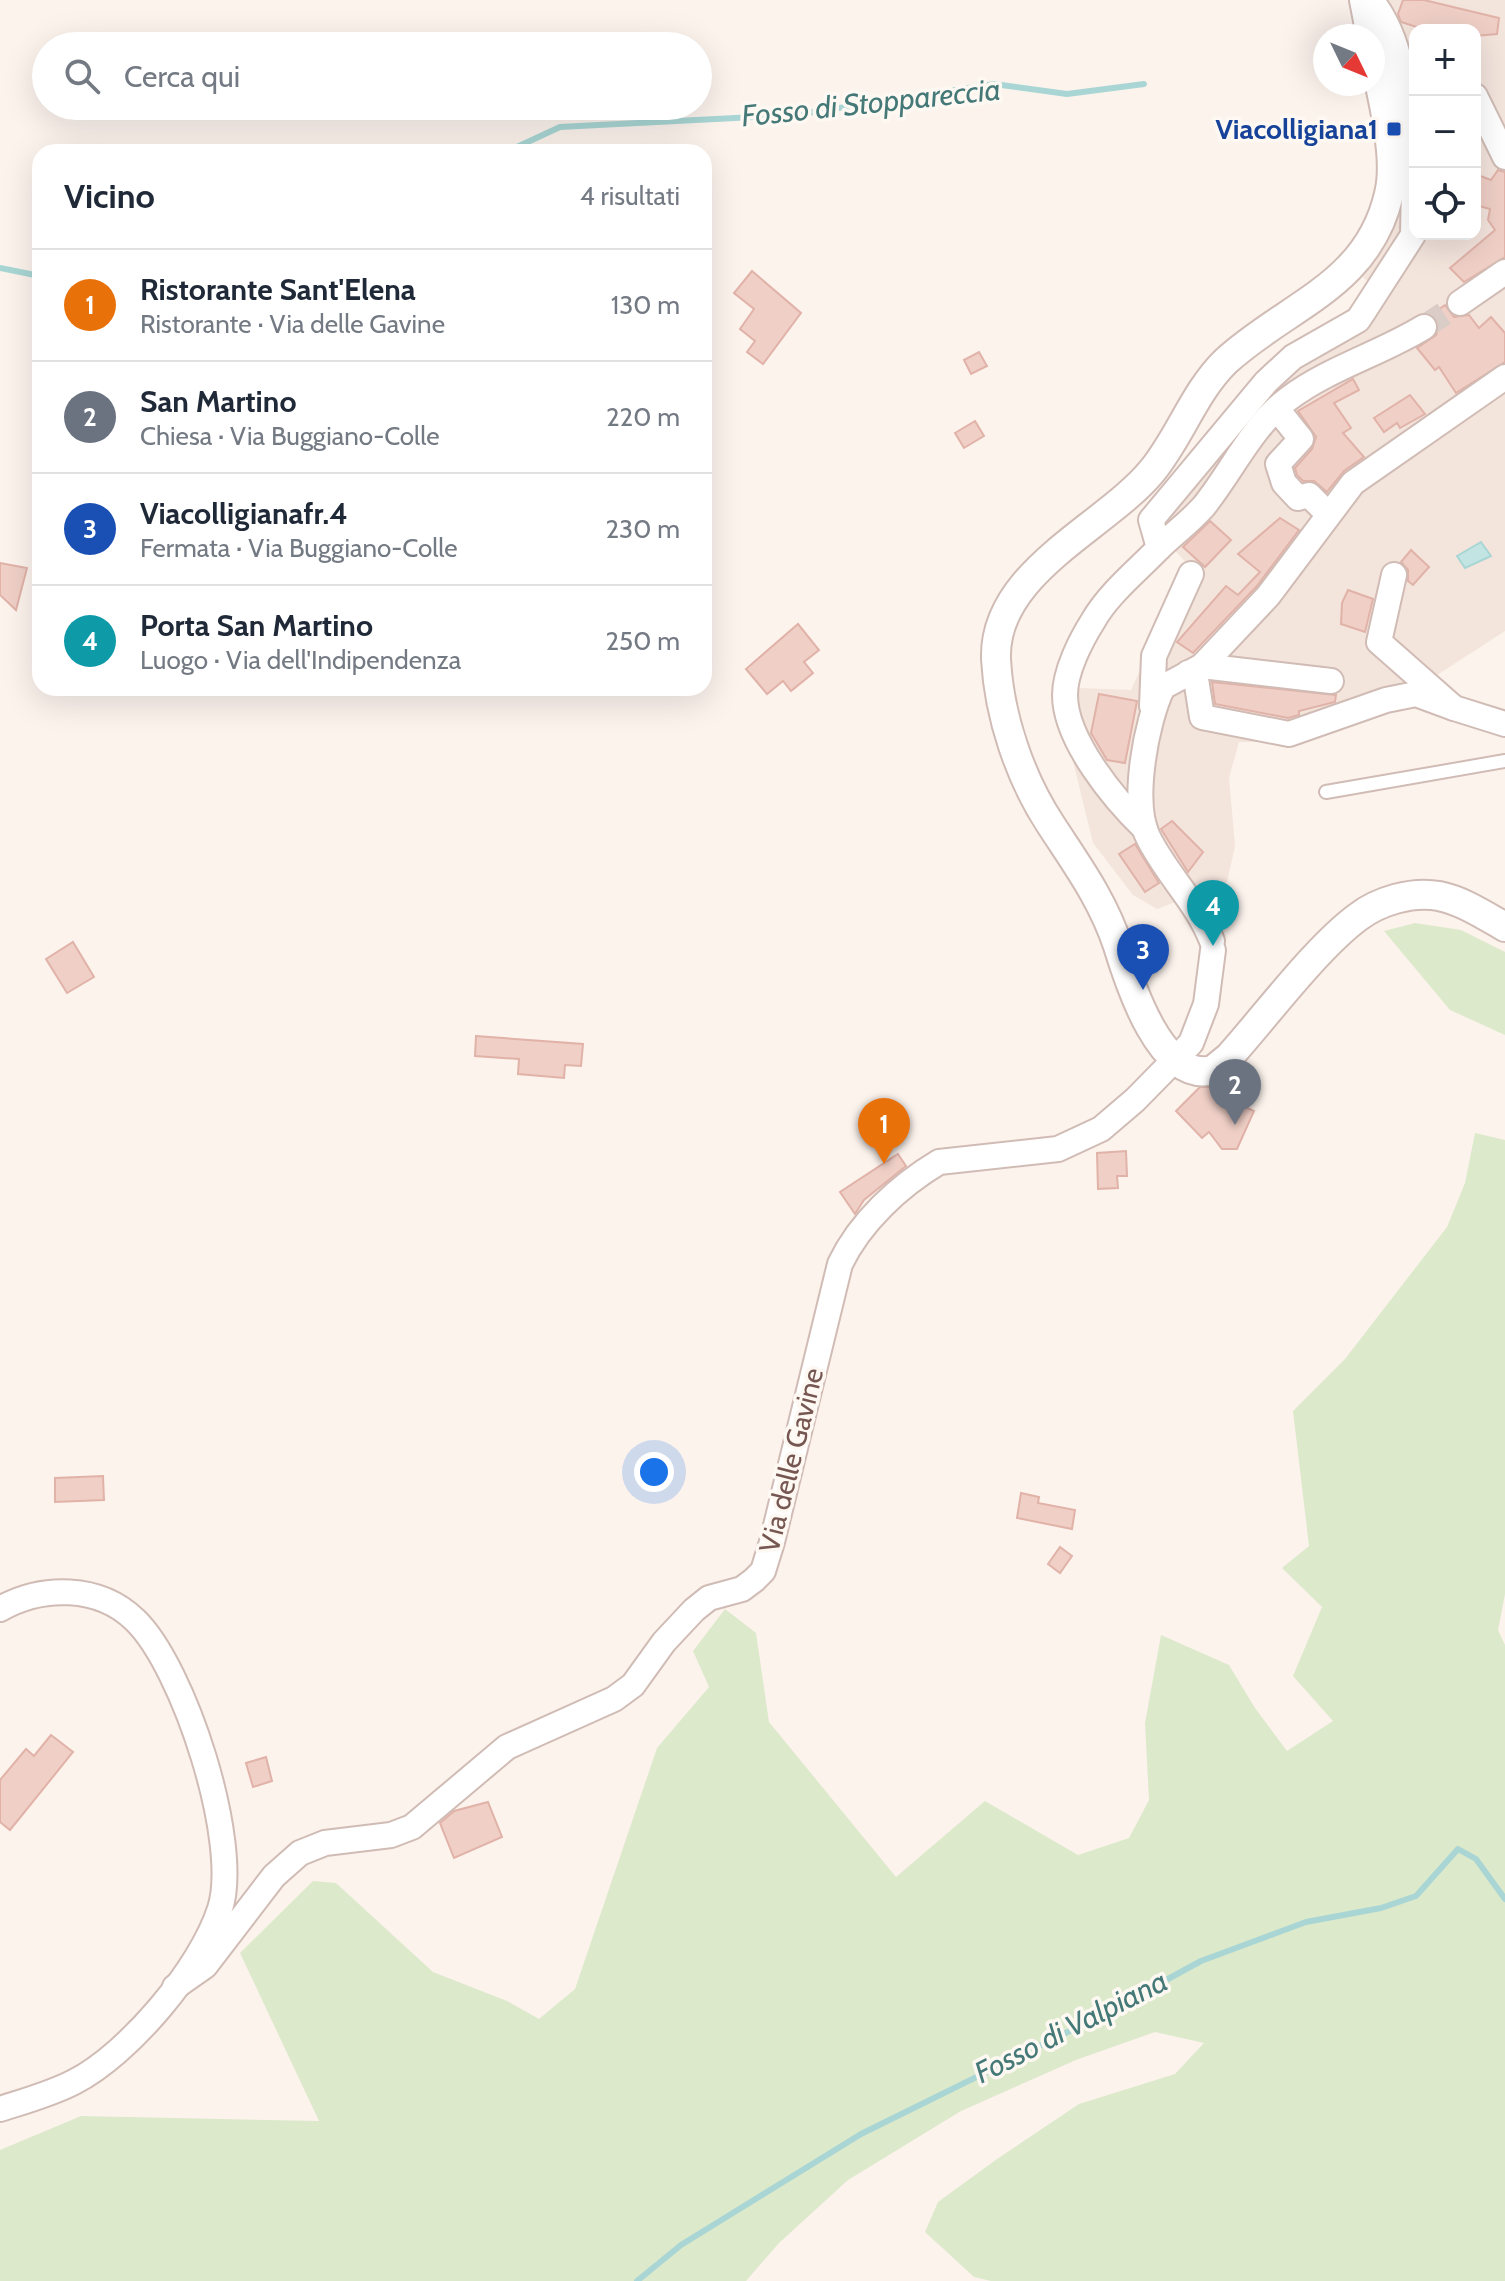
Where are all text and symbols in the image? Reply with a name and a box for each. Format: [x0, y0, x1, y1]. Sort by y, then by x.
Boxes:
north arrow [1313, 24, 1385, 96]
map controls [1409, 24, 1481, 240]
button: + [1409, 24, 1481, 96]
search box [32, 32, 712, 120]
icon: search [60, 54, 104, 98]
text: Cerca qui [124, 58, 240, 95]
water label: Fosso di Stoppareccia [740, 70, 1002, 135]
button: − [1409, 96, 1481, 168]
place label: Viacolligiana1 [1216, 112, 1378, 146]
marker: Viacolligiana1 [1385, 120, 1403, 138]
button: locate [1409, 168, 1481, 240]
text: Vicino [64, 175, 155, 217]
text: 4 risultati [580, 180, 680, 212]
text: Ristorante Sant'Elena [140, 271, 416, 308]
text: 1 [85, 289, 95, 321]
text: 130 m [611, 289, 680, 321]
text: Ristorante · Via delle Gavine [140, 308, 445, 340]
text: San Martino [140, 383, 296, 420]
text: 2 [83, 401, 97, 433]
text: 220 m [606, 401, 680, 433]
text: Chiesa · Via Buggiano-Colle [140, 420, 440, 452]
text: Viacolligianafr.4 [140, 495, 348, 532]
text: 3 [83, 513, 97, 545]
text: 230 m [606, 513, 680, 545]
text: Fermata · Via Buggiano-Colle [140, 532, 458, 564]
text: Porta San Martino [140, 607, 373, 644]
text: 4 [82, 625, 98, 657]
text: 250 m [606, 625, 680, 657]
text: Luogo · Via dell'Indipendenza [140, 644, 461, 676]
pin: 4 [1187, 880, 1239, 946]
pin: 3 [1117, 924, 1169, 990]
pin: 2 [1209, 1059, 1261, 1125]
pin: 1 [858, 1098, 910, 1164]
street label: Via delle Gavine [752, 1364, 830, 1556]
your location [634, 1452, 674, 1492]
water label: Fosso di Valpiana [968, 1962, 1174, 2091]

